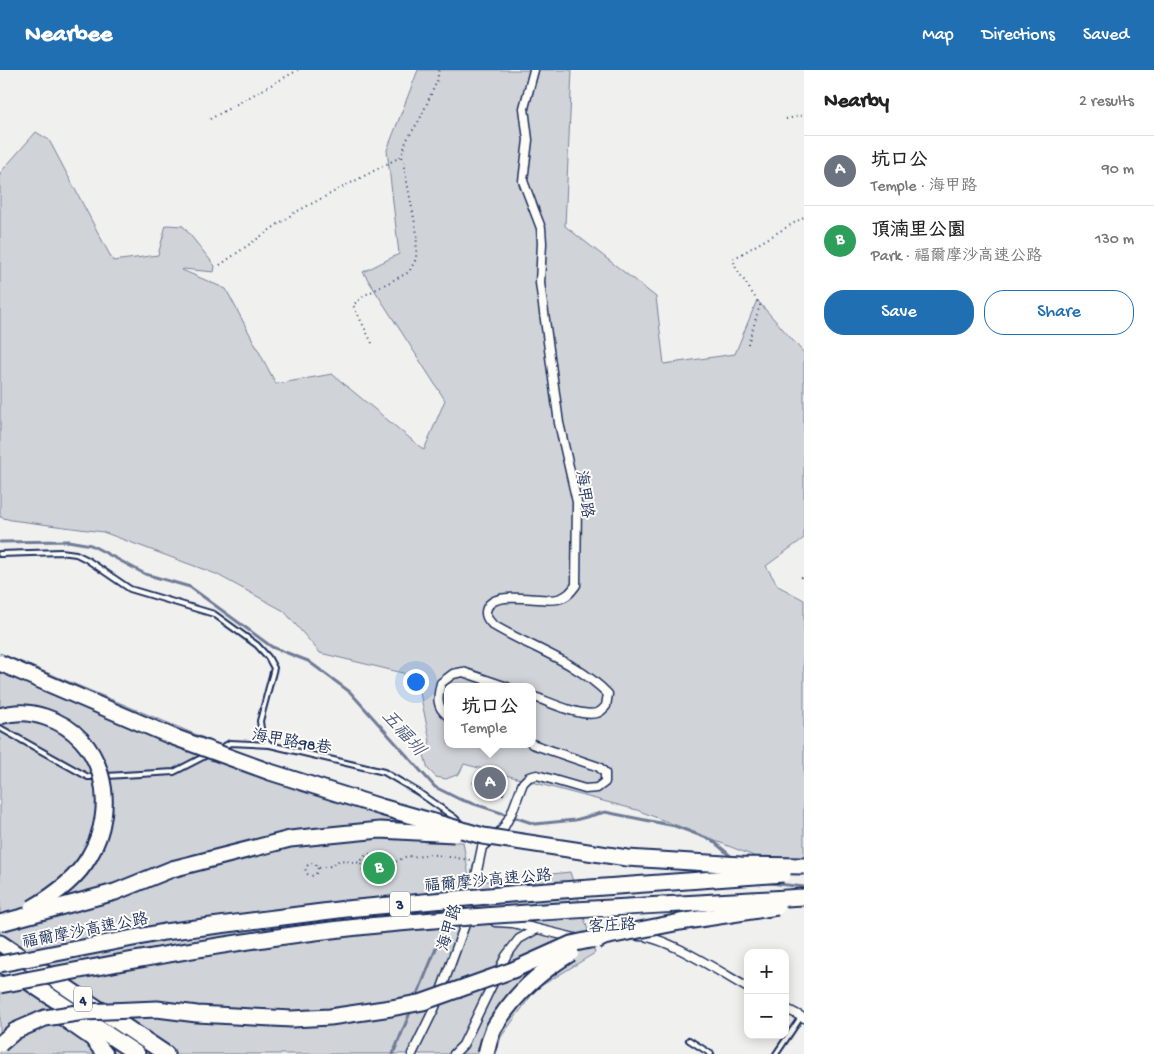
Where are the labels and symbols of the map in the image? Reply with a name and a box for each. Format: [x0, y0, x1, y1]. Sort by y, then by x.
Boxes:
street label: 海甲路 [570, 469, 597, 520]
your location [403, 669, 429, 695]
water label: 五福圳 [376, 706, 430, 762]
street label: 海甲路98巷 [250, 725, 333, 760]
pin: A [474, 764, 506, 802]
pin: B [363, 849, 395, 887]
street label: 福爾摩沙高速公路 [424, 865, 553, 898]
road number: 3 [390, 892, 410, 916]
street label: 海甲路 [433, 902, 467, 954]
street label: 福爾摩沙高速公路 [21, 909, 150, 954]
street label: 客庄路 [588, 915, 637, 938]
road number: 4 [74, 986, 92, 1012]

